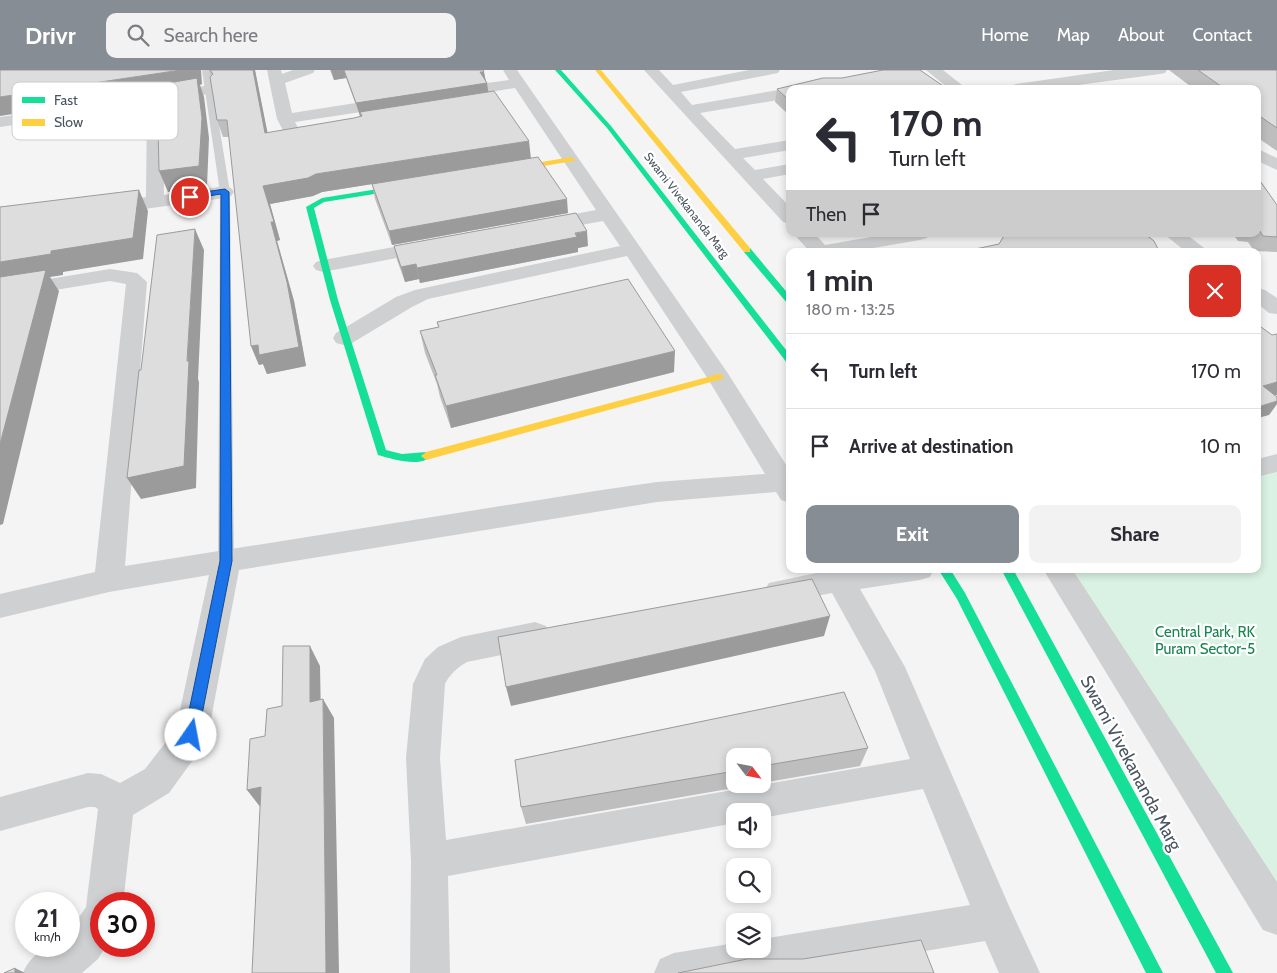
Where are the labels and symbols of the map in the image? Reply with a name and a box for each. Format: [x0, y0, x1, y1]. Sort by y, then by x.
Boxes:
legend [12, 82, 178, 140]
text: Fast [54, 91, 78, 109]
text: Slow [54, 113, 83, 131]
street label: Swami Vivekananda Marg [641, 149, 734, 262]
pin [169, 176, 211, 218]
park label: Central Park, RK Puram Sector-5 [1155, 623, 1255, 658]
street label: Swami Vivekananda Marg [1076, 672, 1187, 855]
position arrow [164, 708, 216, 760]
north arrow [726, 748, 771, 792]
speed limit sign: 30 [90, 892, 155, 957]

